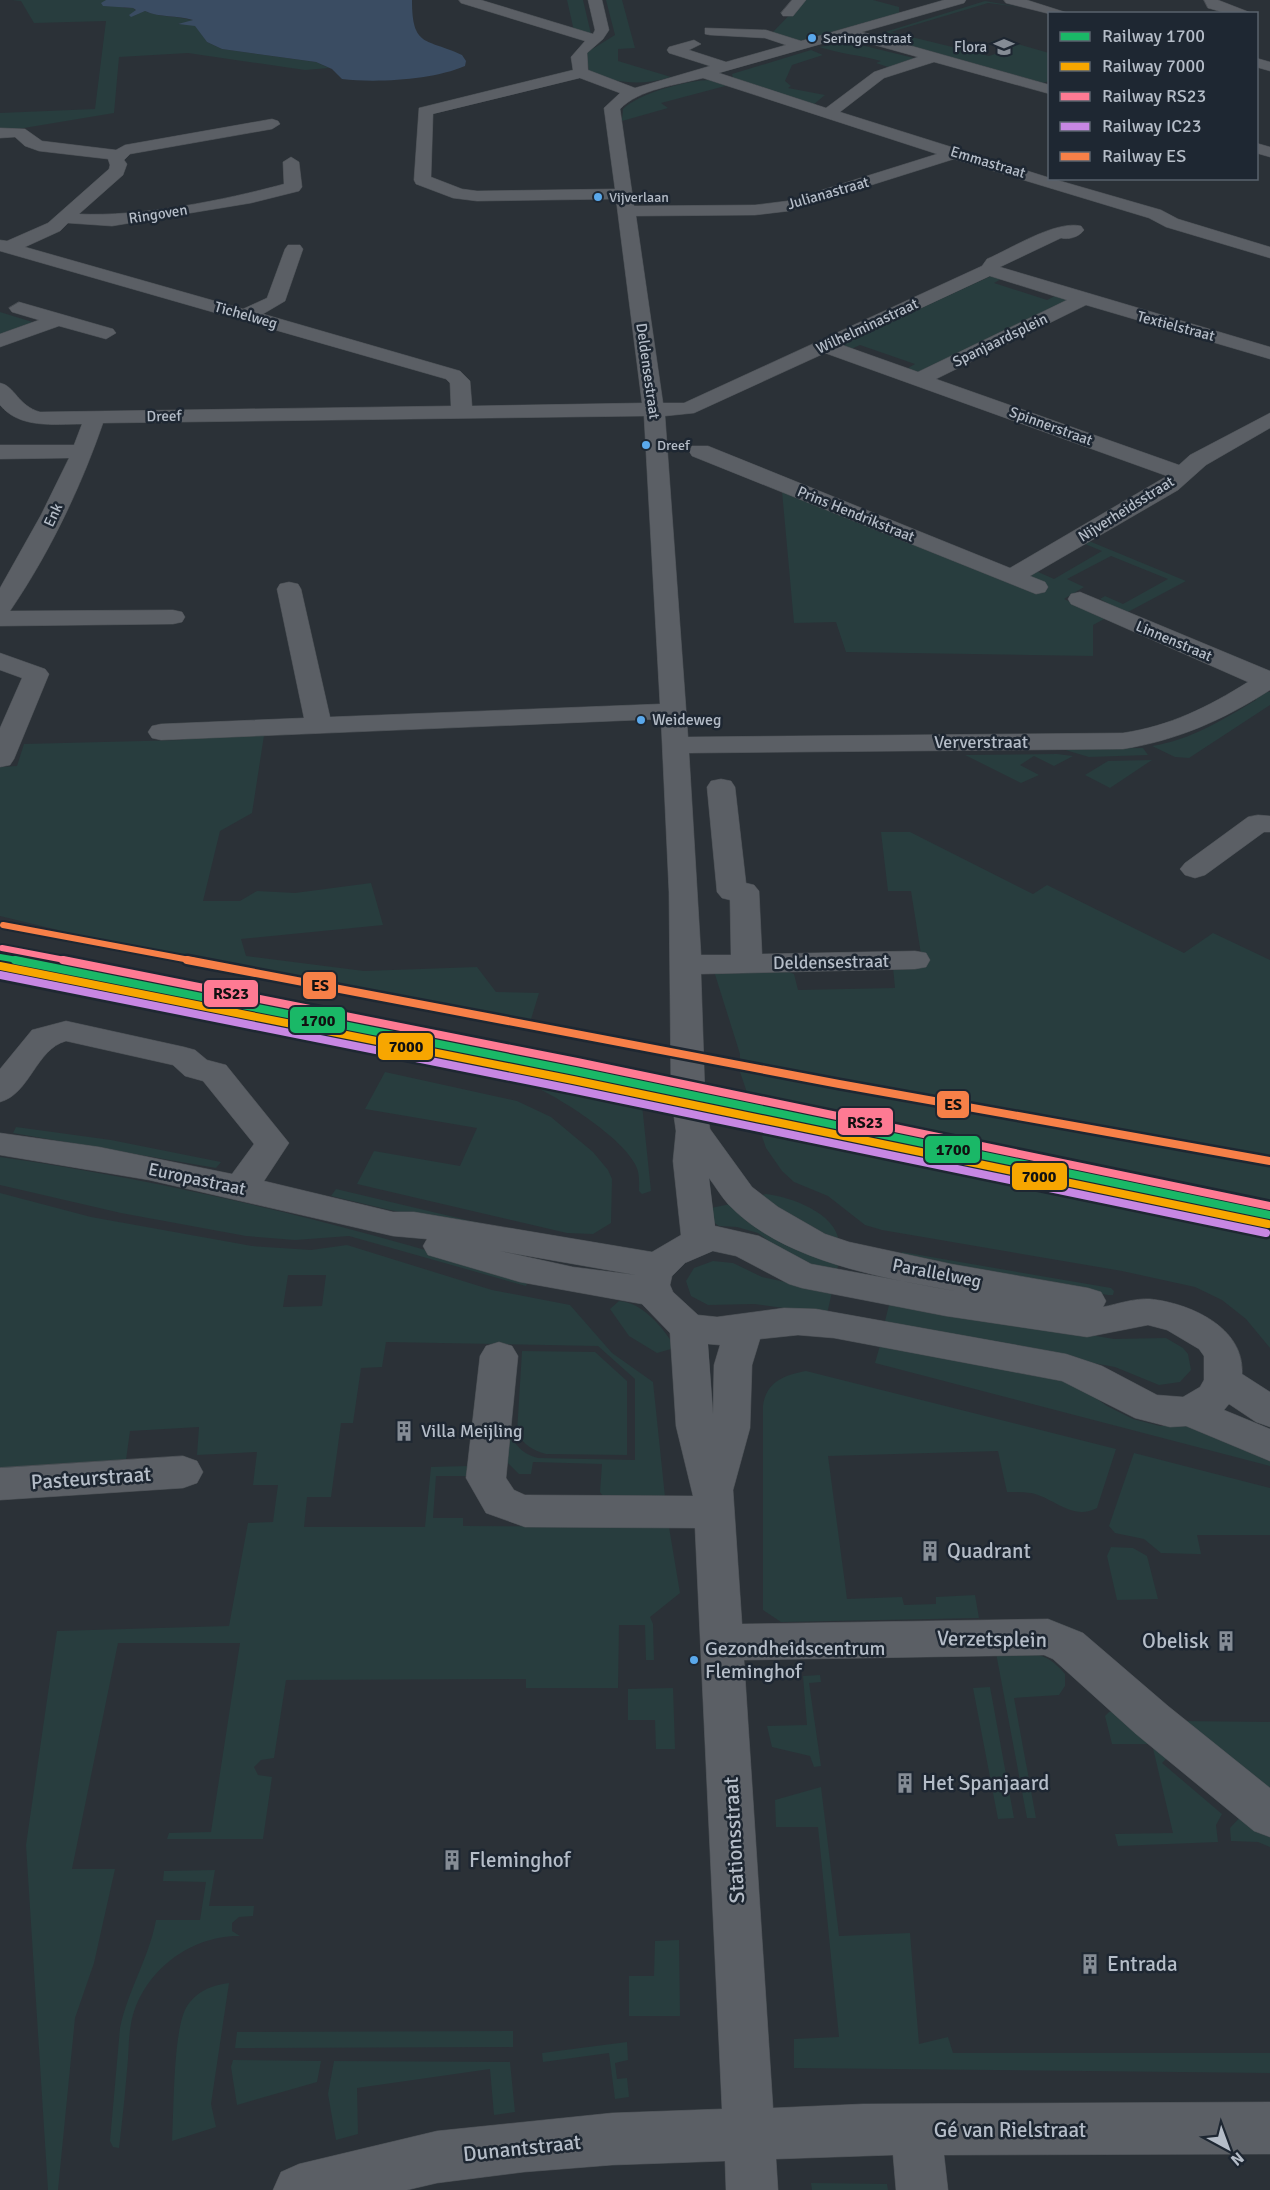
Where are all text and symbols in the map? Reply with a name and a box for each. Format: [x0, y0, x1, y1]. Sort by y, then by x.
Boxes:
legend [1048, 12, 1258, 180]
text: Railway 1700 [1102, 25, 1205, 47]
place label: Seringenstraat [823, 30, 912, 47]
marker: Seringenstraat [806, 32, 818, 44]
school or university icon: Flora [992, 35, 1016, 59]
place label: Flora [954, 38, 987, 56]
text: Railway 7000 [1102, 55, 1205, 77]
text: Railway RS23 [1102, 85, 1206, 107]
text: Railway IC23 [1102, 115, 1202, 137]
street label: Emmastraat [948, 142, 1028, 182]
text: Railway ES [1102, 145, 1186, 167]
street label: Julianastraat [785, 173, 871, 213]
place label: Vijverlaan [609, 189, 669, 206]
marker: Vijverlaan [592, 191, 604, 203]
street label: Ringoven [127, 200, 189, 228]
street label: Wilhelminastraat [813, 294, 921, 358]
street label: Tichelweg [212, 297, 280, 333]
street label: Textielstraat [1135, 307, 1217, 345]
street label: Spanjaardsplein [950, 309, 1050, 371]
street label: Deldensestraat [632, 322, 664, 420]
street label: Spinnerstraat [1007, 403, 1095, 449]
street label: Dreef [146, 407, 183, 425]
place label: Dreef [657, 437, 691, 454]
marker: Dreef [640, 439, 652, 451]
street label: Nijverheidsstraat [1075, 472, 1177, 546]
street label: Prins Hendrikstraat [795, 482, 917, 546]
street label: Enk [40, 500, 66, 530]
street label: Linnenstraat [1133, 617, 1215, 665]
place label: Weideweg [652, 710, 721, 730]
marker: Weideweg [635, 714, 647, 726]
street label: Ververstraat [934, 731, 1028, 753]
street label: Deldensestraat [773, 950, 889, 974]
line badge: ES [302, 971, 337, 1000]
text: ES [311, 976, 329, 996]
line badge: RS23 [203, 979, 259, 1008]
text: RS23 [213, 984, 249, 1004]
line badge: 1700 [289, 1006, 346, 1034]
text: 1700 [301, 1011, 336, 1031]
line badge: 7000 [377, 1032, 434, 1061]
text: 7000 [389, 1037, 424, 1057]
line badge: ES [936, 1090, 970, 1119]
text: ES [944, 1095, 962, 1115]
line badge: RS23 [837, 1107, 894, 1136]
text: RS23 [847, 1113, 883, 1133]
line badge: 1700 [924, 1135, 981, 1164]
text: 1700 [936, 1140, 971, 1160]
street label: Europastraat [146, 1158, 248, 1200]
line badge: 7000 [1011, 1162, 1068, 1191]
text: 7000 [1022, 1167, 1057, 1187]
street label: Parallelweg [891, 1254, 983, 1292]
building icon: Villa Meijling [392, 1419, 416, 1443]
place label: Villa Meijling [421, 1420, 523, 1442]
street label: Pasteurstraat [30, 1461, 152, 1495]
place label: Quadrant [947, 1538, 1031, 1564]
building icon: Quadrant [918, 1539, 942, 1563]
street label: Verzetsplein [937, 1625, 1047, 1653]
place label: Obelisk [1142, 1628, 1209, 1654]
building icon: Obelisk [1214, 1629, 1238, 1653]
place label: Gezondheidscentrum Fleminghof [705, 1636, 886, 1684]
marker: Gezondheidscentrum Fleminghof [688, 1654, 700, 1666]
place label: Het Spanjaard [922, 1770, 1049, 1796]
building icon: Het Spanjaard [893, 1771, 917, 1795]
street label: Stationsstraat [718, 1776, 750, 1904]
place label: Fleminghof [469, 1847, 572, 1873]
building icon: Fleminghof [440, 1848, 464, 1872]
place label: Entrada [1107, 1951, 1178, 1977]
building icon: Entrada [1078, 1952, 1102, 1976]
street label: Gé van Rielstraat [934, 2117, 1086, 2143]
north arrow [1198, 2118, 1258, 2178]
street label: Dunantstraat [462, 2129, 582, 2167]
text: N [1226, 2147, 1248, 2170]

